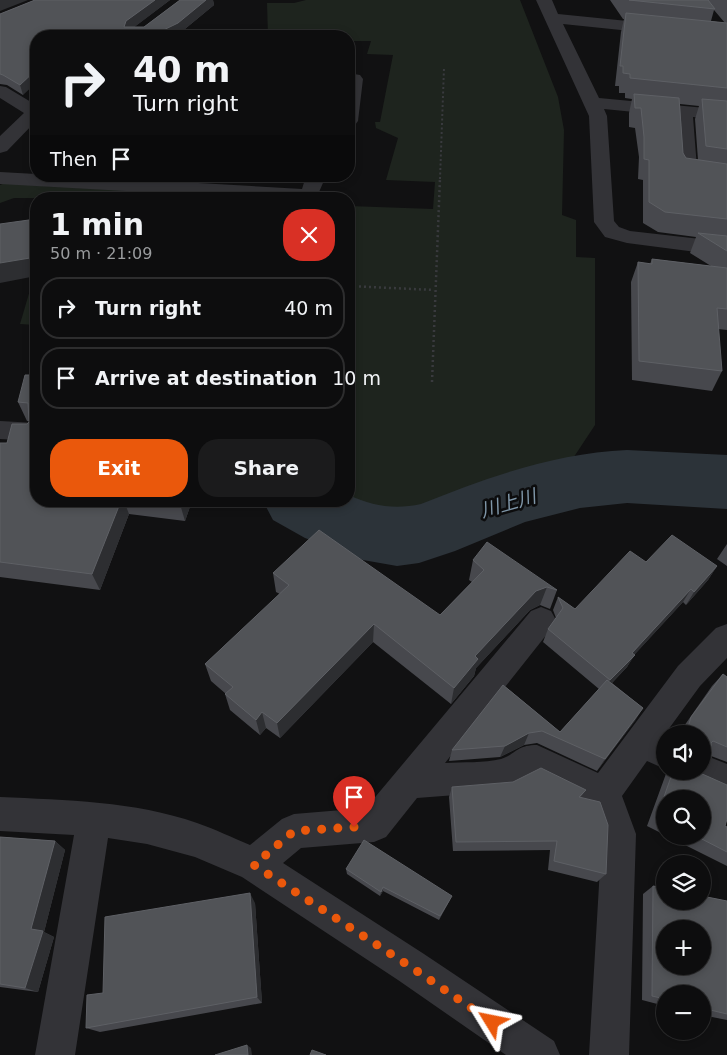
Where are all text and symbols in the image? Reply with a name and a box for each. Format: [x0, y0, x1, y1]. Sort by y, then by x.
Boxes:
icon: right [50, 50, 115, 115]
text: 40 m [133, 50, 230, 90]
text: Turn right [133, 91, 238, 116]
icon: arrive [107, 145, 135, 173]
text: Then [50, 148, 97, 170]
text: 1 min [50, 207, 144, 242]
button: close [283, 209, 335, 261]
text: 50 m · 21:09 [50, 244, 152, 263]
icon: right [52, 294, 80, 322]
text: Turn right [95, 297, 201, 319]
text: 40 m [284, 297, 333, 319]
icon: arrive [52, 364, 80, 392]
text: Arrive at destination [95, 367, 317, 389]
text: 10 m [332, 367, 381, 389]
button: Exit [50, 439, 188, 497]
button: Share [198, 439, 335, 497]
water label: 川上川 [478, 484, 540, 521]
map controls [656, 725, 711, 1040]
button: sound [656, 725, 711, 780]
pin [333, 776, 375, 827]
icon: arrive [340, 783, 368, 811]
button: search [656, 790, 711, 845]
button: layers [656, 855, 711, 910]
button: + [656, 920, 711, 975]
button: − [656, 985, 711, 1040]
position arrow [465, 995, 517, 1047]

